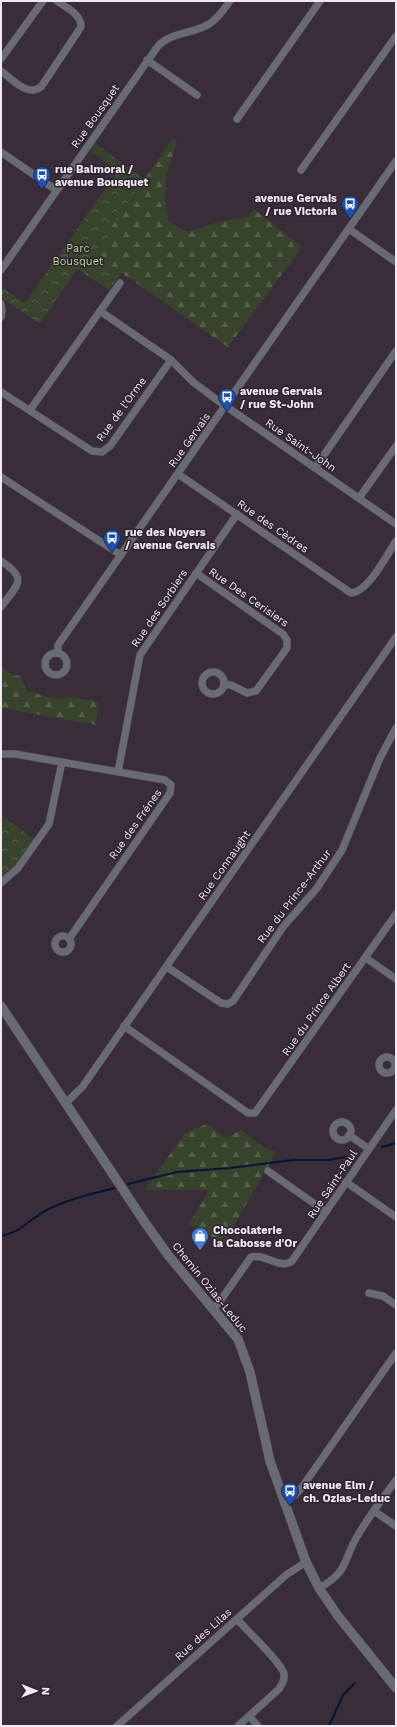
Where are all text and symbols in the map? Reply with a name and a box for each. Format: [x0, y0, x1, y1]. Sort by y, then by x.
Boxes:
street label: Rue Bousquet [69, 82, 122, 151]
place label: rue Balmoral / avenue Bousquet [55, 163, 148, 189]
bus stop icon: rue Balmoral / avenue Bousquet [32, 165, 52, 190]
place label: avenue Gervais / rue Victoria [255, 192, 338, 218]
bus stop icon: avenue Gervais / rue Victoria [340, 194, 360, 219]
park label: Parc Bousquet [53, 242, 104, 268]
street label: Rue de l'Orme [94, 375, 149, 444]
place label: avenue Gervais / rue St-John [240, 385, 322, 411]
bus stop icon: avenue Gervais / rue St-John [217, 387, 237, 412]
street label: Rue Gervais [166, 410, 213, 470]
street label: Rue Saint-John [263, 416, 339, 475]
street label: Rue des Cèdres [235, 497, 311, 556]
place label: rue des Noyers / avenue Gervais [125, 526, 216, 552]
bus stop icon: rue des Noyers / avenue Gervais [102, 528, 122, 553]
street label: Rue Des Cerisiers [206, 565, 291, 630]
street label: Rue des Sorbiers [129, 567, 190, 650]
street label: Rue des Frénes [106, 787, 165, 862]
street label: Rue Connaught [196, 828, 253, 903]
street label: Rue du Prince-Arthur [255, 846, 334, 946]
street label: Rue du Prince Albert [279, 960, 354, 1058]
street label: Rue Saint-Paul [305, 1147, 361, 1221]
place label: Chocolaterie la Cabosse d'Or [213, 1224, 297, 1250]
shop icon: Chocolaterie la Cabosse d'Or [190, 1226, 210, 1251]
street label: Chemin Ozias-Leduc [169, 1240, 250, 1335]
place label: avenue Elm / ch. Ozias-Leduc [303, 1479, 390, 1505]
bus stop icon: avenue Elm / ch. Ozias-Leduc [280, 1481, 300, 1506]
street label: Rue des Lilas [172, 1605, 234, 1663]
north arrow [16, 1671, 56, 1711]
text: N [39, 1687, 52, 1695]

